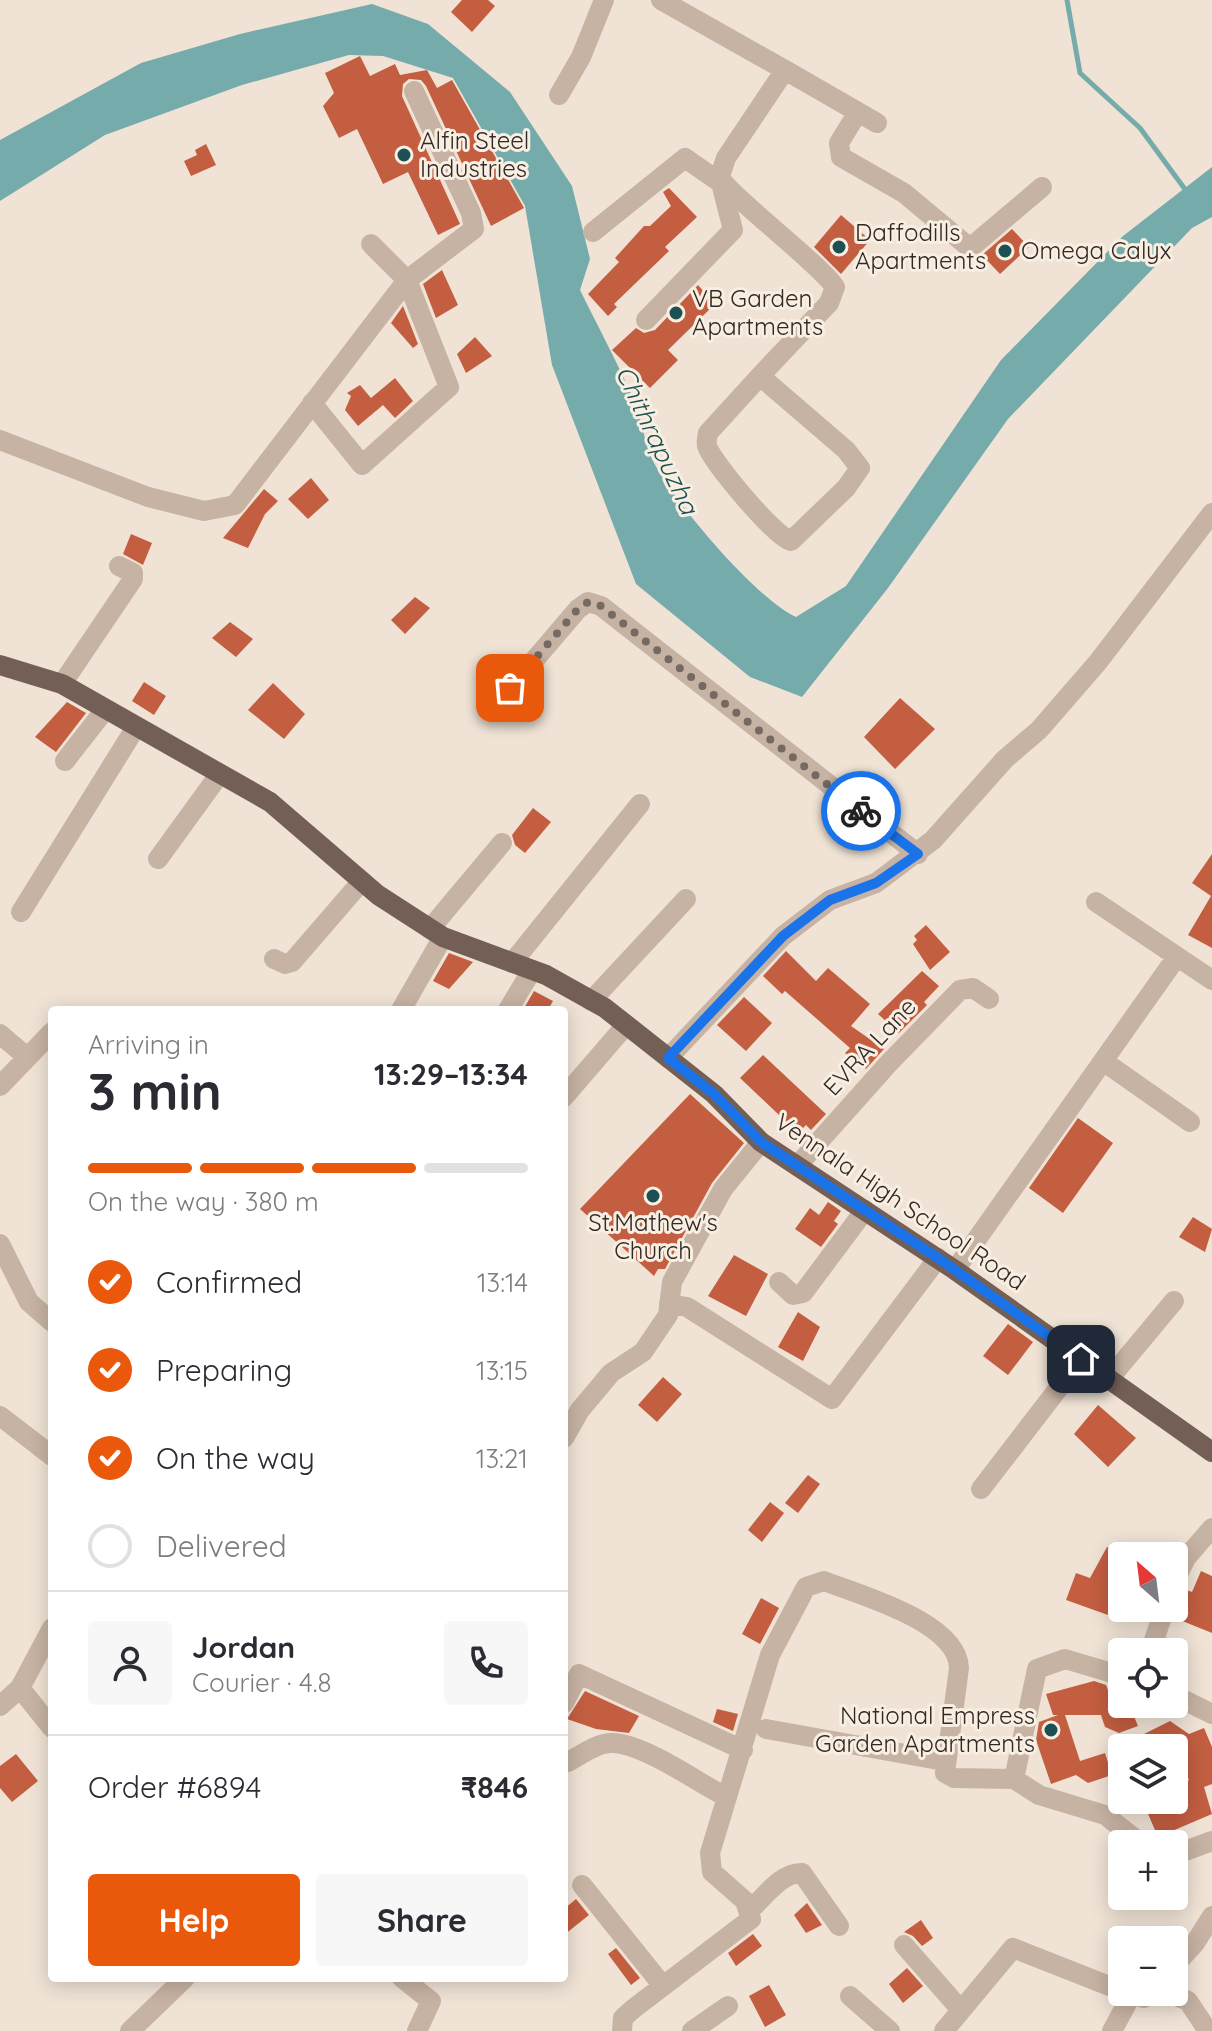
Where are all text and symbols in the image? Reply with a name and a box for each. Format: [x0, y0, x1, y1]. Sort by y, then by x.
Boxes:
place label: Alfin Steel Industries [420, 125, 529, 183]
marker: Alfin Steel Industries [395, 146, 413, 164]
place label: Daffodills Apartments [855, 217, 986, 275]
place label: Omega Calyx [1021, 235, 1171, 265]
marker: Daffodills Apartments [830, 238, 848, 256]
marker: Omega Calyx [996, 242, 1014, 260]
place label: VB Garden Apartments [692, 283, 823, 341]
marker: VB Garden Apartments [667, 304, 685, 322]
water label: Chithrapuzha [609, 360, 707, 520]
pin [476, 654, 544, 722]
icon: bag [488, 666, 532, 710]
courier [821, 771, 901, 851]
icon: bike [839, 789, 883, 833]
street label: EVRA Lane [817, 991, 922, 1101]
text: Arriving in [88, 1028, 209, 1061]
text: 13:29–13:34 [374, 1055, 528, 1093]
text: 3 min [88, 1058, 222, 1123]
street label: Vennala High School Road [770, 1106, 1031, 1296]
text: On the way · 380 m [88, 1185, 319, 1218]
marker: St.Mathew's Church [644, 1187, 662, 1205]
place label: St.Mathew's Church [588, 1207, 718, 1265]
icon: check [88, 1260, 132, 1304]
text: Confirmed [156, 1263, 302, 1301]
text: 13:14 [477, 1266, 528, 1299]
pin [1047, 1325, 1115, 1393]
icon: home [1059, 1337, 1103, 1381]
icon: check [88, 1348, 132, 1392]
text: Preparing [156, 1351, 292, 1389]
text: 13:15 [476, 1354, 528, 1387]
icon: check [88, 1436, 132, 1480]
text: On the way [156, 1439, 315, 1477]
text: 13:21 [476, 1442, 528, 1475]
text: Delivered [156, 1527, 287, 1565]
north arrow [1108, 1542, 1188, 1622]
map controls [1108, 1542, 1188, 2006]
button: person [88, 1621, 172, 1705]
button: phone [444, 1621, 528, 1705]
text: Jordan [192, 1628, 295, 1666]
button: locate [1108, 1638, 1188, 1718]
text: Courier · 4.8 [192, 1666, 331, 1699]
place label: National Empress Garden Apartments [815, 1700, 1035, 1758]
marker: National Empress Garden Apartments [1042, 1721, 1060, 1739]
button: layers [1108, 1734, 1188, 1814]
text: Order #6894 [88, 1768, 261, 1806]
text: ₹846 [461, 1768, 528, 1806]
button: + [1108, 1830, 1188, 1910]
button: Help [88, 1874, 300, 1966]
button: Share [316, 1874, 528, 1966]
button: − [1108, 1926, 1188, 2006]

